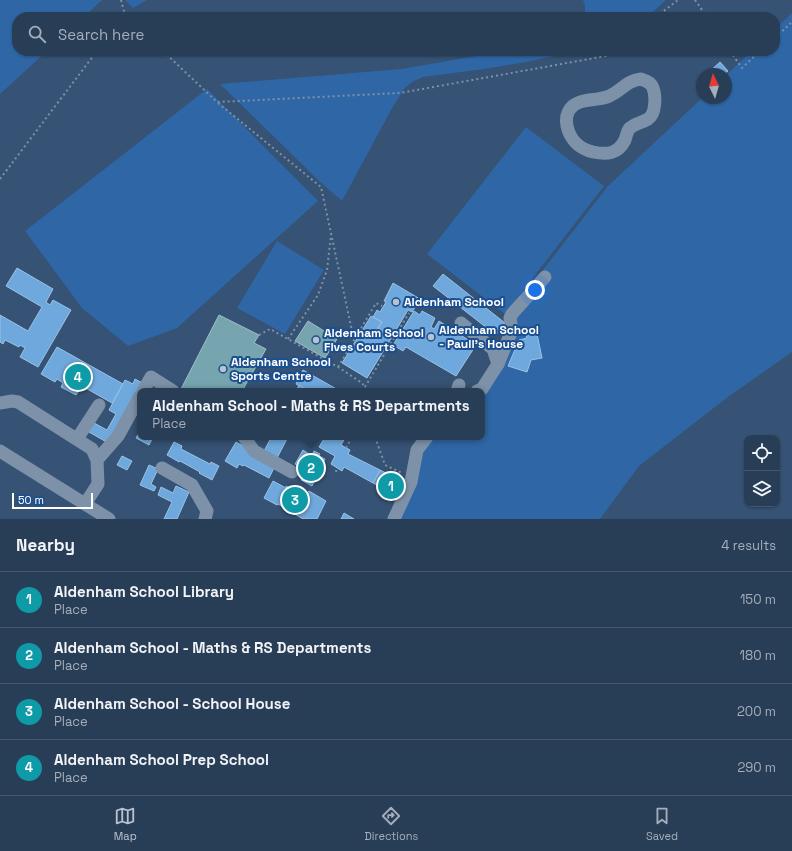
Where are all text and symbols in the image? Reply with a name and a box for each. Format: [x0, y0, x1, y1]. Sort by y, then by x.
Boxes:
search box [12, 12, 780, 56]
icon: search [26, 23, 48, 45]
text: Search here [58, 25, 144, 44]
north arrow [696, 68, 732, 104]
your location [525, 280, 545, 300]
place label: Aldenham School [404, 294, 504, 310]
marker: Aldenham School [391, 297, 401, 307]
place label: Aldenham School - Paull's House [439, 322, 539, 352]
place label: Aldenham School Fives Courts [324, 325, 424, 355]
marker: Aldenham School - Paull's House [426, 332, 436, 342]
marker: Aldenham School Fives Courts [311, 335, 321, 345]
place label: Aldenham School Sports Centre [231, 354, 331, 384]
pin: 4 [65, 362, 91, 392]
marker: Aldenham School Sports Centre [218, 364, 228, 374]
popup [137, 388, 485, 440]
text: Aldenham School - Maths & RS Departments [152, 396, 470, 415]
text: Place [152, 415, 186, 432]
map controls [744, 435, 780, 507]
button: locate [744, 435, 780, 471]
pin: 2 [298, 453, 324, 483]
pin: 1 [378, 471, 404, 501]
button: layers [744, 471, 780, 507]
pin: 3 [282, 485, 308, 515]
scale bar [12, 491, 93, 510]
text: 50 m [18, 493, 44, 507]
text: Nearby [16, 534, 75, 556]
text: 4 results [721, 537, 776, 554]
text: Aldenham School Library [54, 582, 234, 601]
text: 1 [26, 591, 32, 608]
text: 150 m [740, 591, 776, 608]
text: Place [54, 601, 88, 618]
text: Aldenham School - Maths & RS Departments [54, 638, 371, 657]
text: 2 [25, 647, 33, 664]
text: 180 m [740, 647, 776, 664]
text: Place [54, 657, 88, 674]
text: Aldenham School - School House [54, 694, 290, 713]
text: 3 [25, 703, 33, 720]
text: 200 m [737, 703, 776, 720]
text: Place [54, 713, 88, 730]
text: Aldenham School Prep School [54, 750, 269, 769]
text: 4 [25, 759, 33, 776]
text: 290 m [737, 759, 776, 776]
text: Place [54, 769, 88, 786]
tab: Map [114, 805, 137, 843]
tab: Directions [364, 805, 418, 843]
tab: Saved [646, 805, 678, 843]

